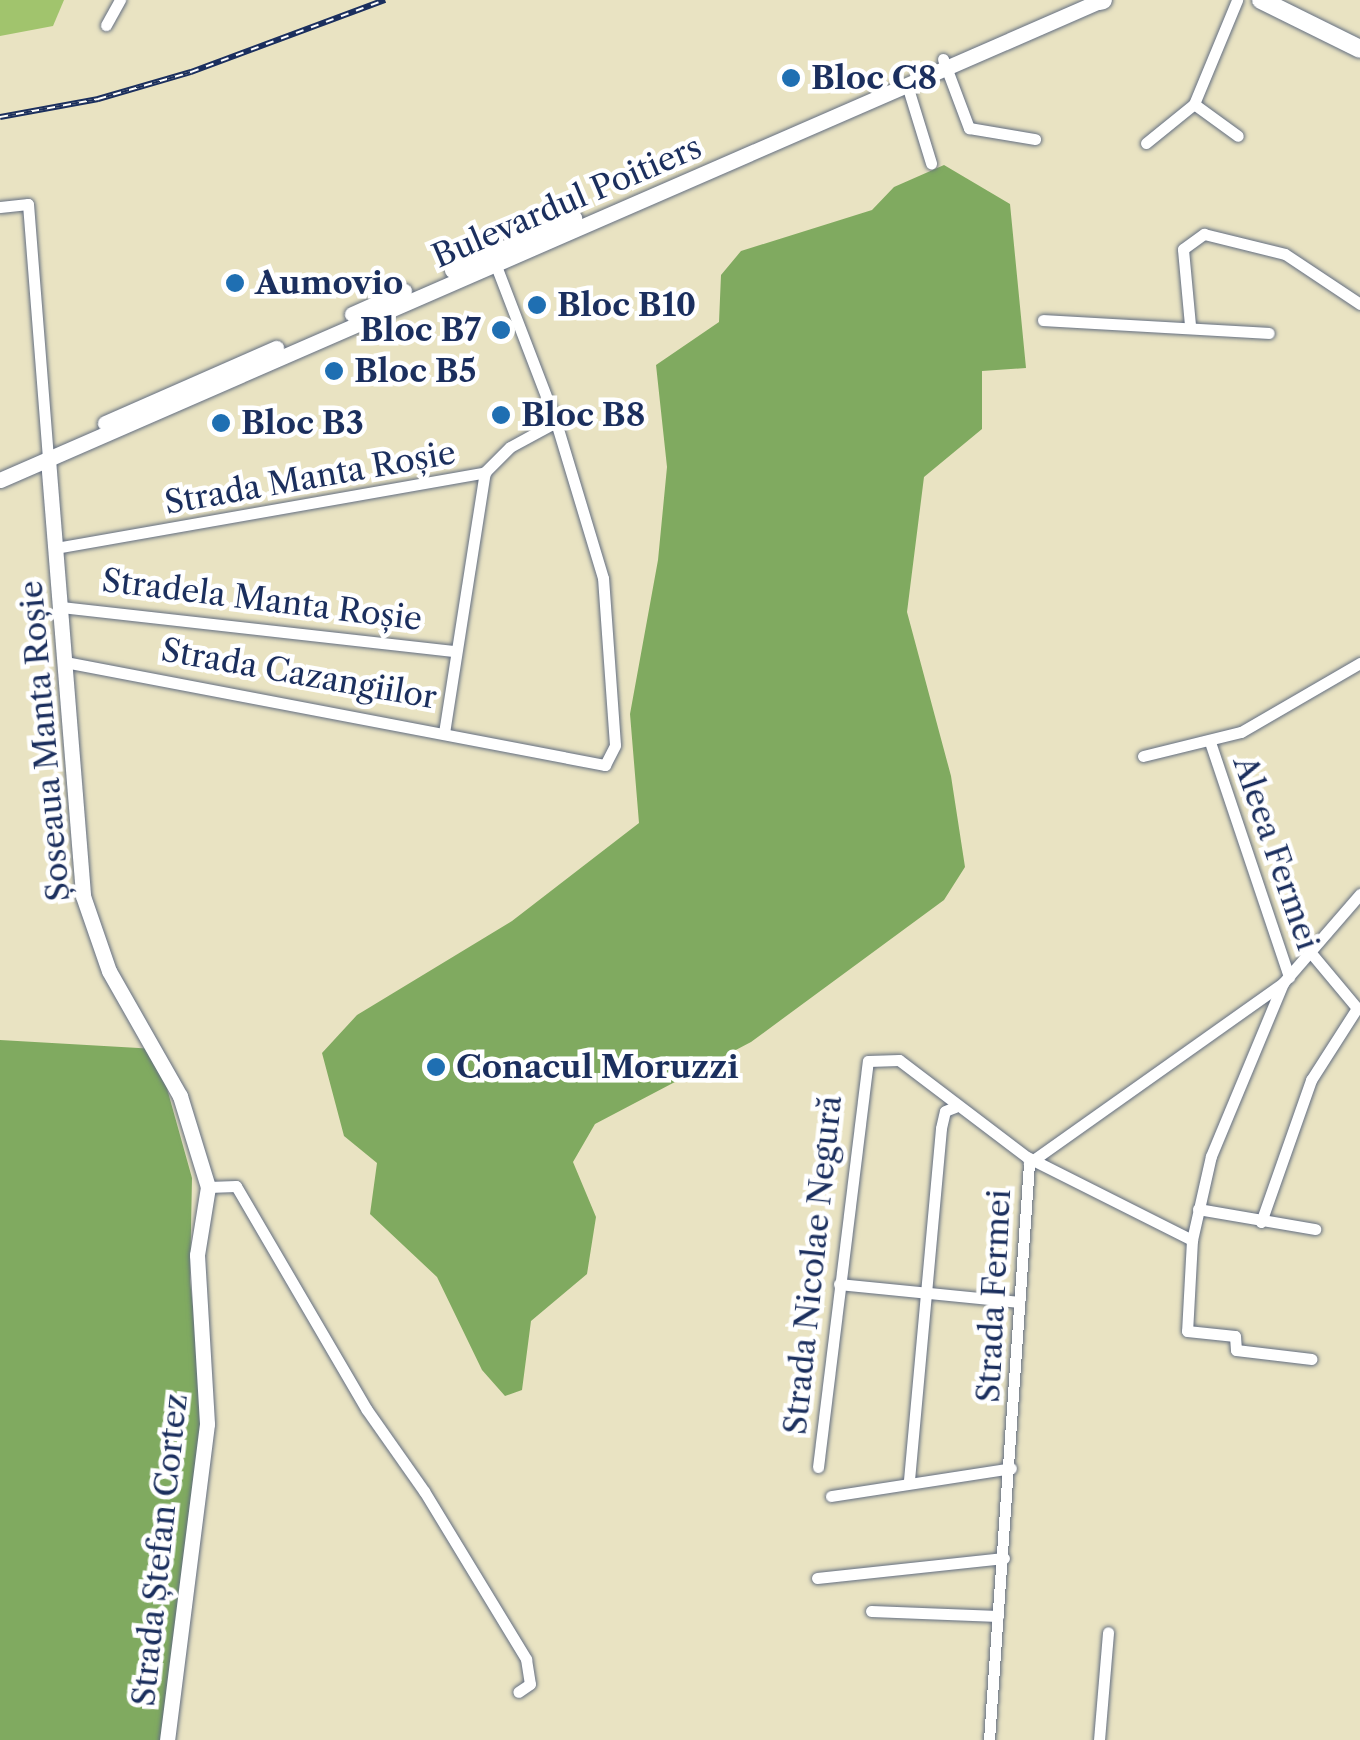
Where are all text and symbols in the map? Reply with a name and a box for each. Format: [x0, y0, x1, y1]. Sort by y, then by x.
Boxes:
place label: Bloc C8 [811, 59, 937, 97]
marker: Bloc C8 [780, 67, 802, 89]
street label: Bulevardul Poitiers [427, 128, 707, 276]
place label: Aumovio [255, 264, 403, 302]
marker: Aumovio [224, 272, 246, 294]
place label: Bloc B10 [557, 286, 696, 324]
marker: Bloc B10 [526, 294, 548, 316]
place label: Bloc B7 [360, 311, 481, 349]
marker: Bloc B7 [490, 319, 512, 341]
place label: Bloc B5 [354, 352, 476, 390]
marker: Bloc B5 [323, 360, 345, 382]
place label: Bloc B8 [521, 396, 645, 434]
place label: Bloc B3 [241, 404, 364, 442]
marker: Bloc B8 [490, 404, 512, 426]
marker: Bloc B3 [210, 412, 232, 434]
street label: Strada Manta Roșie [161, 433, 459, 523]
street label: Stradela Manta Roșie [99, 561, 425, 639]
street label: Șoseaua Manta Roșie [12, 579, 78, 903]
street label: Strada Cazangiilor [158, 631, 440, 717]
street label: Aleea Fermei [1225, 751, 1327, 955]
place label: Conacul Moruzzi [456, 1048, 739, 1086]
marker: Conacul Moruzzi [425, 1056, 447, 1078]
street label: Strada Nicolae Negură [776, 1093, 850, 1437]
street label: Strada Fermei [969, 1188, 1019, 1404]
street label: Strada Ștefan Cortez [124, 1392, 196, 1708]

